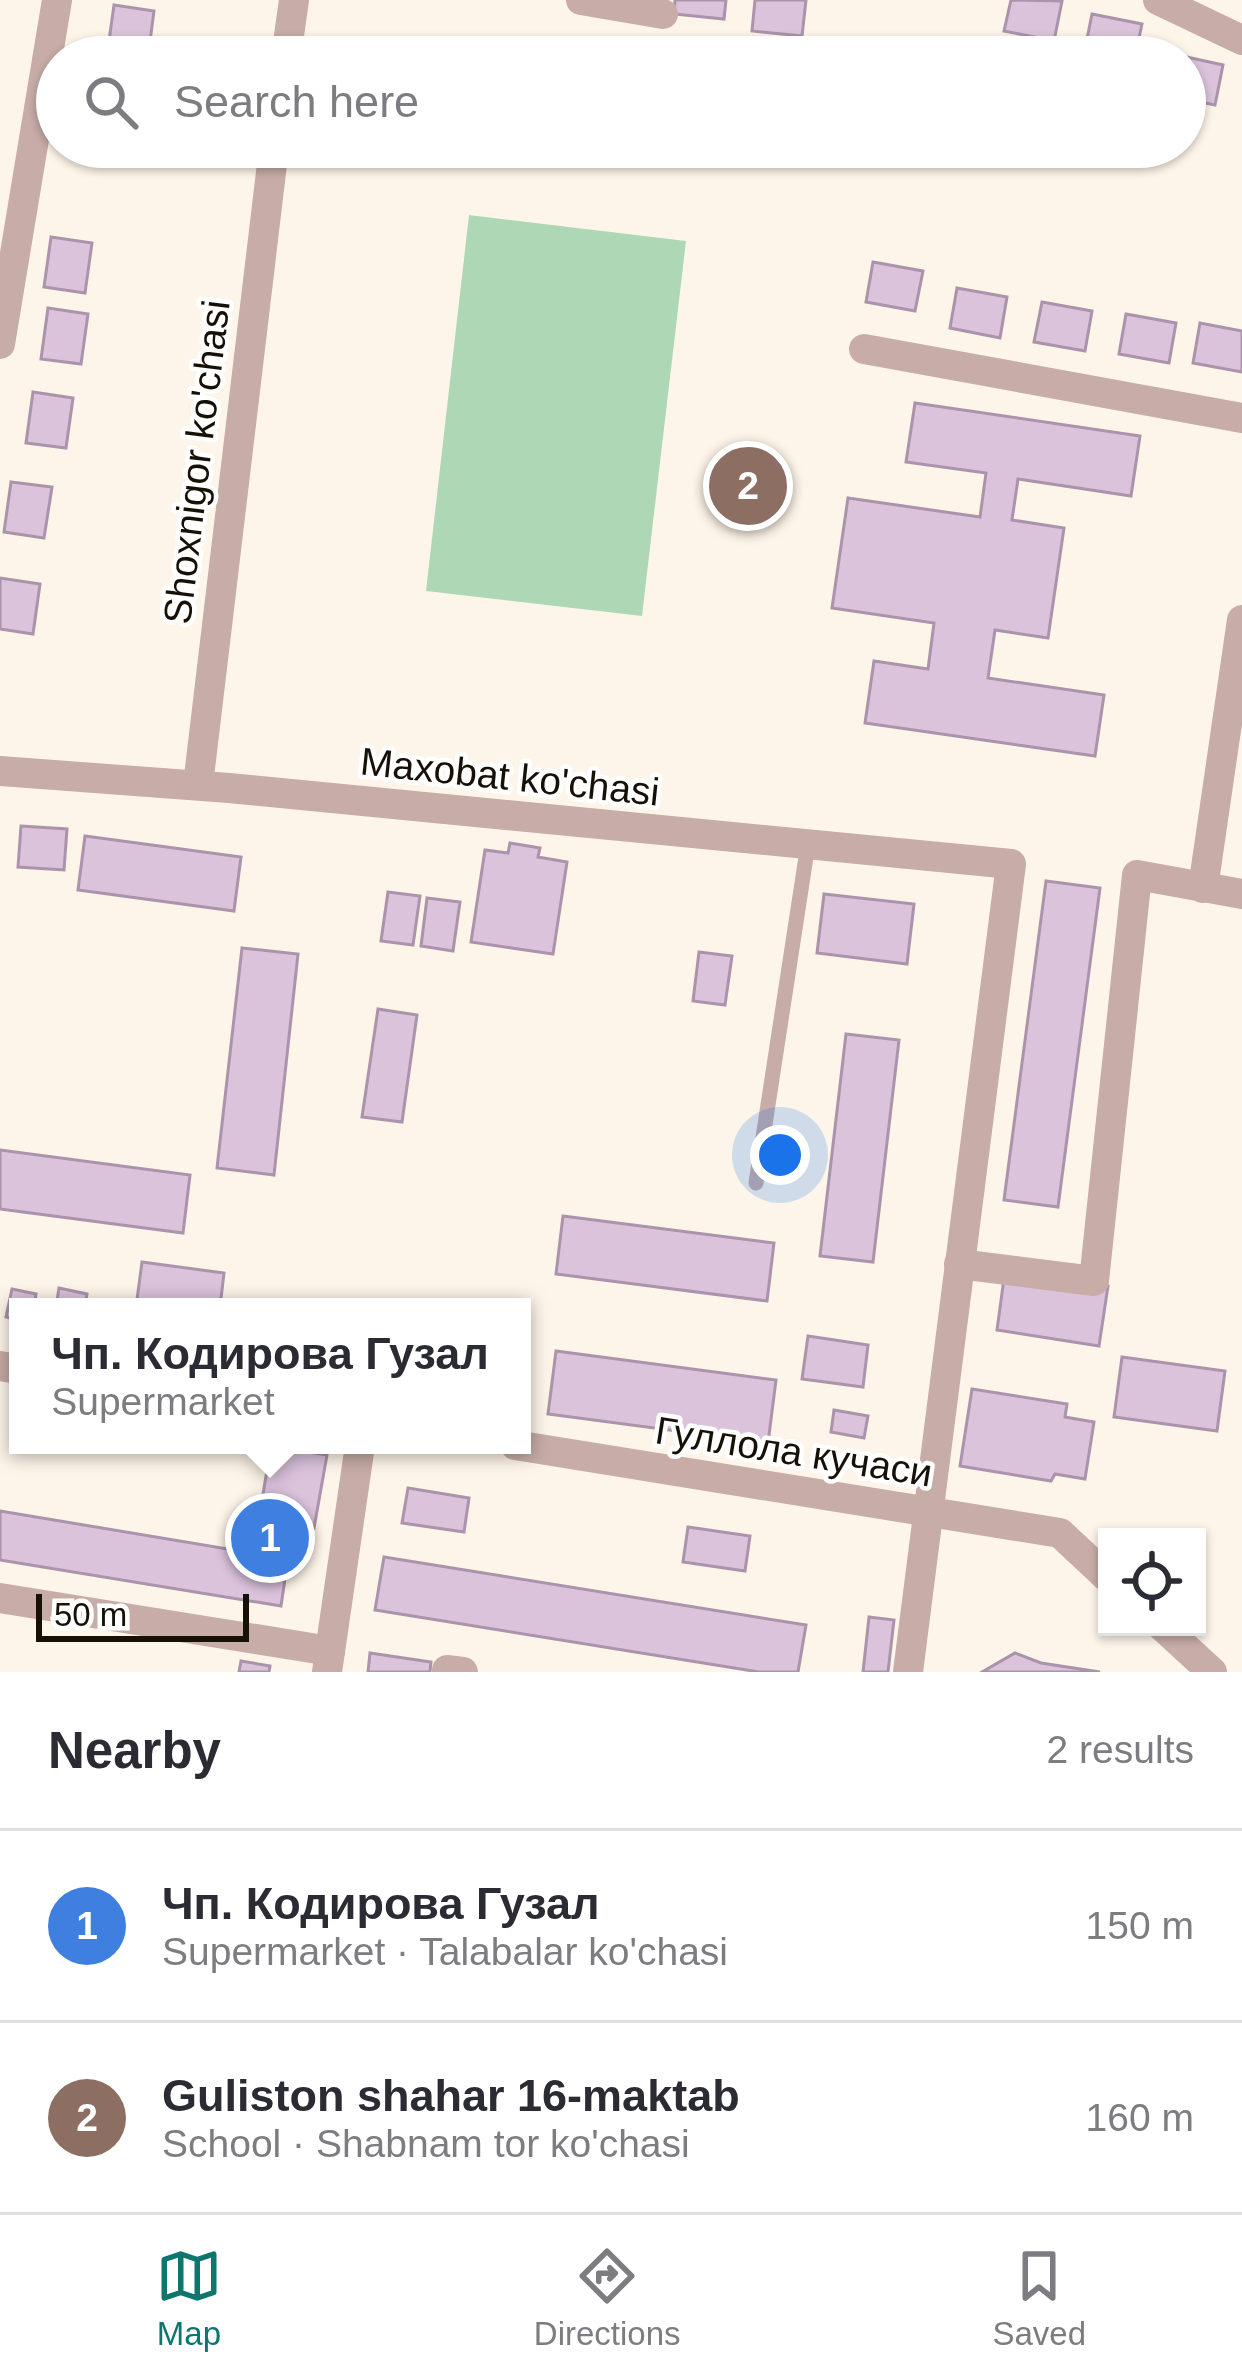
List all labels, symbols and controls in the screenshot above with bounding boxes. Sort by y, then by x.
search box [36,36,1206,168]
icon: search [78,69,144,135]
text: Search here [174,76,419,127]
street label: Shoxnigor ko'chasi [155,298,238,627]
pin: 2 [709,441,787,531]
street label: Maxobat ko'chasi [358,739,661,814]
your location [750,1125,810,1185]
popup [9,1298,531,1454]
text: Чп. Кодирова Гузал [51,1328,489,1379]
text: Supermarket [51,1380,274,1423]
street label: Гуллола кучаси [653,1408,935,1495]
pin: 1 [231,1493,309,1583]
map controls [1098,1528,1206,1636]
button: locate [1098,1528,1206,1636]
scale bar [36,1588,249,1641]
text: 50 m [54,1596,127,1633]
text: Nearby [48,1722,221,1779]
text: 2 results [1047,1728,1194,1771]
text: Чп. Кодирова Гузал [162,1878,600,1929]
text: 1 [76,1904,98,1947]
text: 150 m [1086,1904,1194,1947]
text: Supermarket · Talabalar ko'chasi [162,1930,728,1973]
text: Guliston shahar 16-maktab [162,2070,740,2121]
text: 2 [76,2096,98,2139]
text: 160 m [1086,2096,1194,2139]
text: School · Shabnam tor ko'chasi [162,2122,690,2165]
tab: Map [156,2243,222,2353]
tab: Directions [534,2243,681,2353]
tab: Saved [992,2243,1086,2353]

